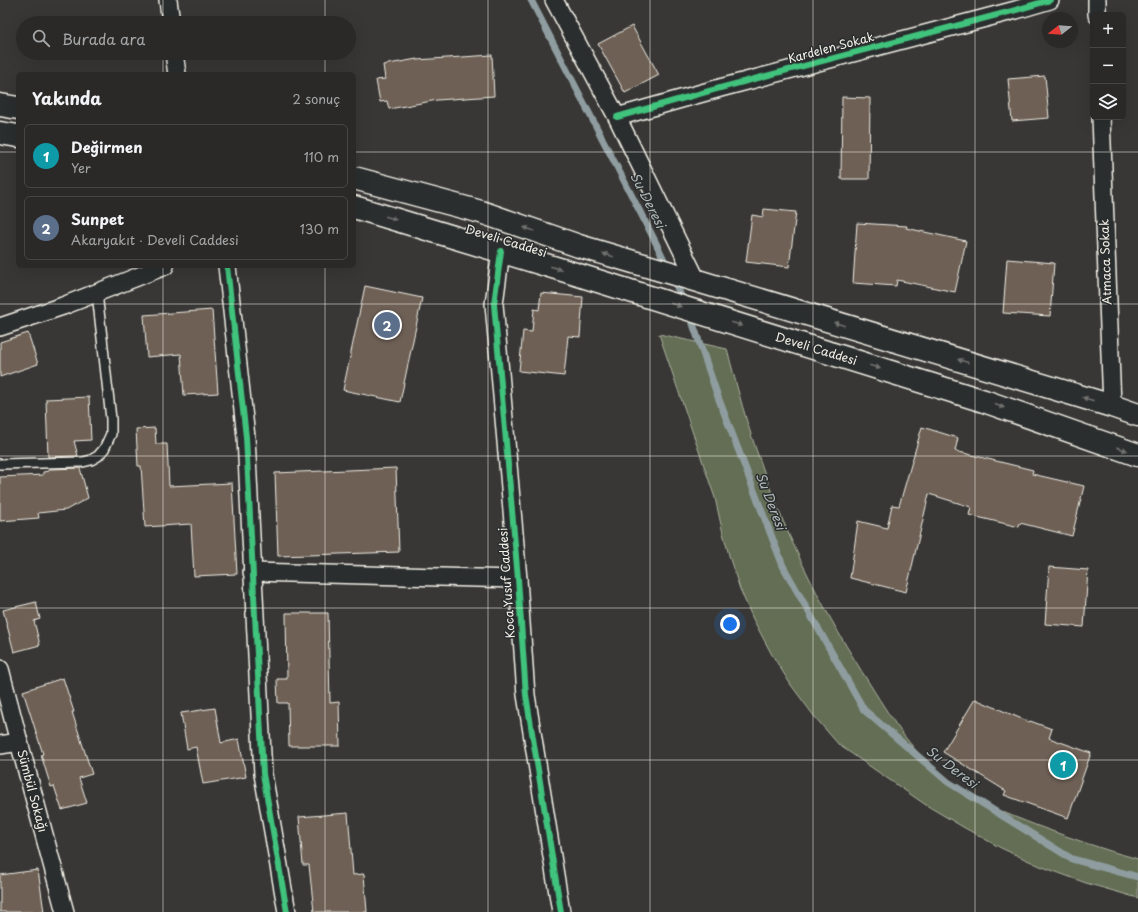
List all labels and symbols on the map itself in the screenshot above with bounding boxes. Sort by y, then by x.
north arrow [1042,12,1078,48]
street label: Kardelen Sokak [786,27,876,67]
water label: Su Deresi [626,169,672,233]
one-way arrow [386,215,398,221]
street label: Develi Caddesi [463,219,550,261]
street label: Atmaca Sokak [1095,219,1115,305]
one-way arrow [523,226,535,232]
one-way arrow [602,252,614,258]
one-way arrow [550,265,562,271]
one-way arrow [670,302,682,308]
pin: 2 [374,310,400,340]
one-way arrow [832,321,844,327]
one-way arrow [732,322,744,328]
street label: Develi Caddesi [773,327,860,369]
one-way arrow [957,358,969,364]
one-way arrow [869,364,881,370]
one-way arrow [1081,396,1093,402]
one-way arrow [993,404,1005,410]
one-way arrow [1116,446,1128,452]
water label: Su Deresi [752,469,792,534]
street label: Koca Yusuf Caddesi [493,527,519,639]
your location [720,614,740,634]
water label: Su Deresi [923,741,984,794]
street label: Sümbül Sokağı [13,747,53,834]
pin: 1 [1050,750,1076,780]

